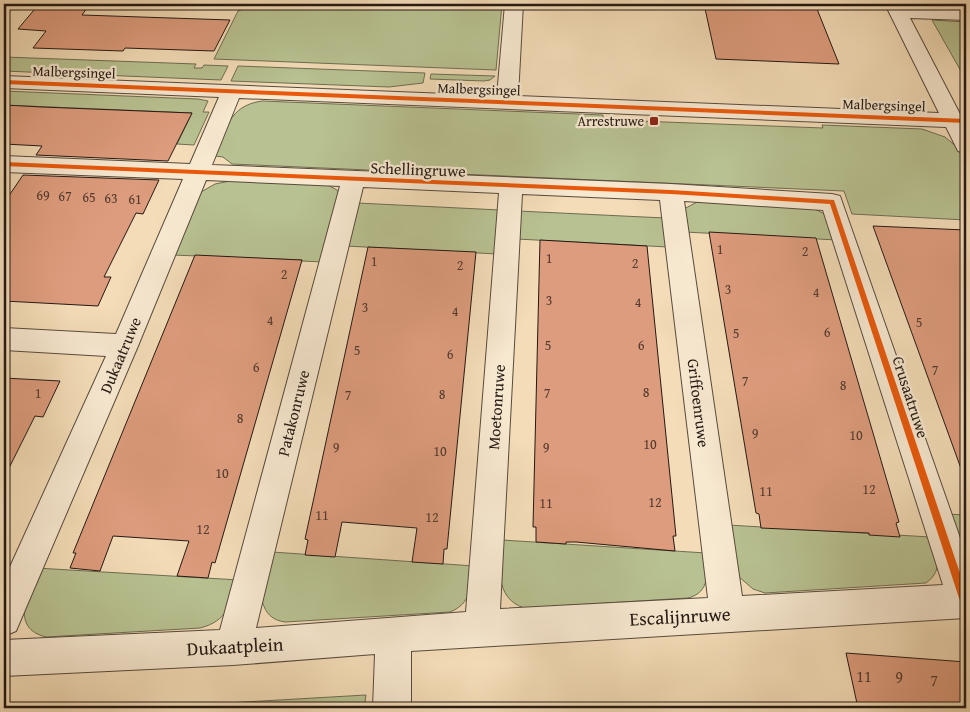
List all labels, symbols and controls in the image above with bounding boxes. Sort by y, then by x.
street label: Malbergsingel [32,61,116,83]
street label: Malbergsingel [437,78,521,100]
street label: Malbergsingel [842,94,926,116]
place label: Arrestruwe [578,111,644,131]
marker: Arrestruwe [648,115,660,127]
street label: Schellingruwe [370,155,466,183]
house number: 69 [36,185,50,205]
house number: 67 [58,186,72,206]
house number: 65 [82,187,96,207]
house number: 63 [104,188,118,208]
house number: 61 [128,189,142,209]
house number: 1 [717,239,723,259]
house number: 2 [802,241,808,261]
house number: 1 [546,248,552,268]
house number: 1 [371,251,377,271]
house number: 2 [632,253,638,273]
house number: 2 [457,255,463,275]
house number: 2 [281,264,287,284]
house number: 3 [725,279,731,299]
house number: 4 [813,282,820,302]
house number: 3 [546,290,552,310]
house number: 4 [635,292,642,312]
house number: 3 [362,297,368,317]
house number: 4 [452,301,459,321]
house number: 4 [267,310,274,330]
house number: 5 [916,312,922,332]
street label: Dukaatruwe [93,313,147,397]
house number: 6 [824,322,831,342]
house number: 5 [733,323,739,343]
house number: 5 [545,335,551,355]
house number: 6 [638,335,645,355]
house number: 5 [354,340,360,360]
house number: 6 [447,344,454,364]
street label: Crusaatruwe [886,353,936,441]
house number: 6 [253,357,260,377]
street label: Griffoenruwe [682,357,716,449]
house number: 7 [932,360,939,380]
street label: Moetonruwe [481,364,511,450]
street label: Patakonruwe [271,367,315,459]
house number: 7 [742,371,749,391]
house number: 8 [840,375,847,395]
house number: 8 [643,382,650,402]
house number: 1 [35,383,41,403]
house number: 7 [544,383,551,403]
house number: 8 [439,384,446,404]
house number: 7 [345,385,352,405]
house number: 8 [237,408,244,428]
house number: 9 [752,423,759,443]
house number: 10 [849,425,863,445]
house number: 10 [643,434,657,454]
house number: 9 [333,437,340,457]
house number: 9 [543,437,550,457]
house number: 10 [433,441,447,461]
house number: 10 [215,463,229,483]
house number: 12 [862,479,876,499]
house number: 11 [759,481,773,501]
house number: 12 [648,492,662,512]
house number: 11 [539,493,553,513]
house number: 11 [315,505,329,525]
house number: 12 [425,507,439,527]
house number: 12 [196,519,210,539]
street label: Escalijnruwe [629,599,731,633]
street label: Dukaatplein [186,629,284,663]
house number: 11 [856,664,872,688]
house number: 9 [895,665,903,689]
house number: 7 [930,668,938,692]

